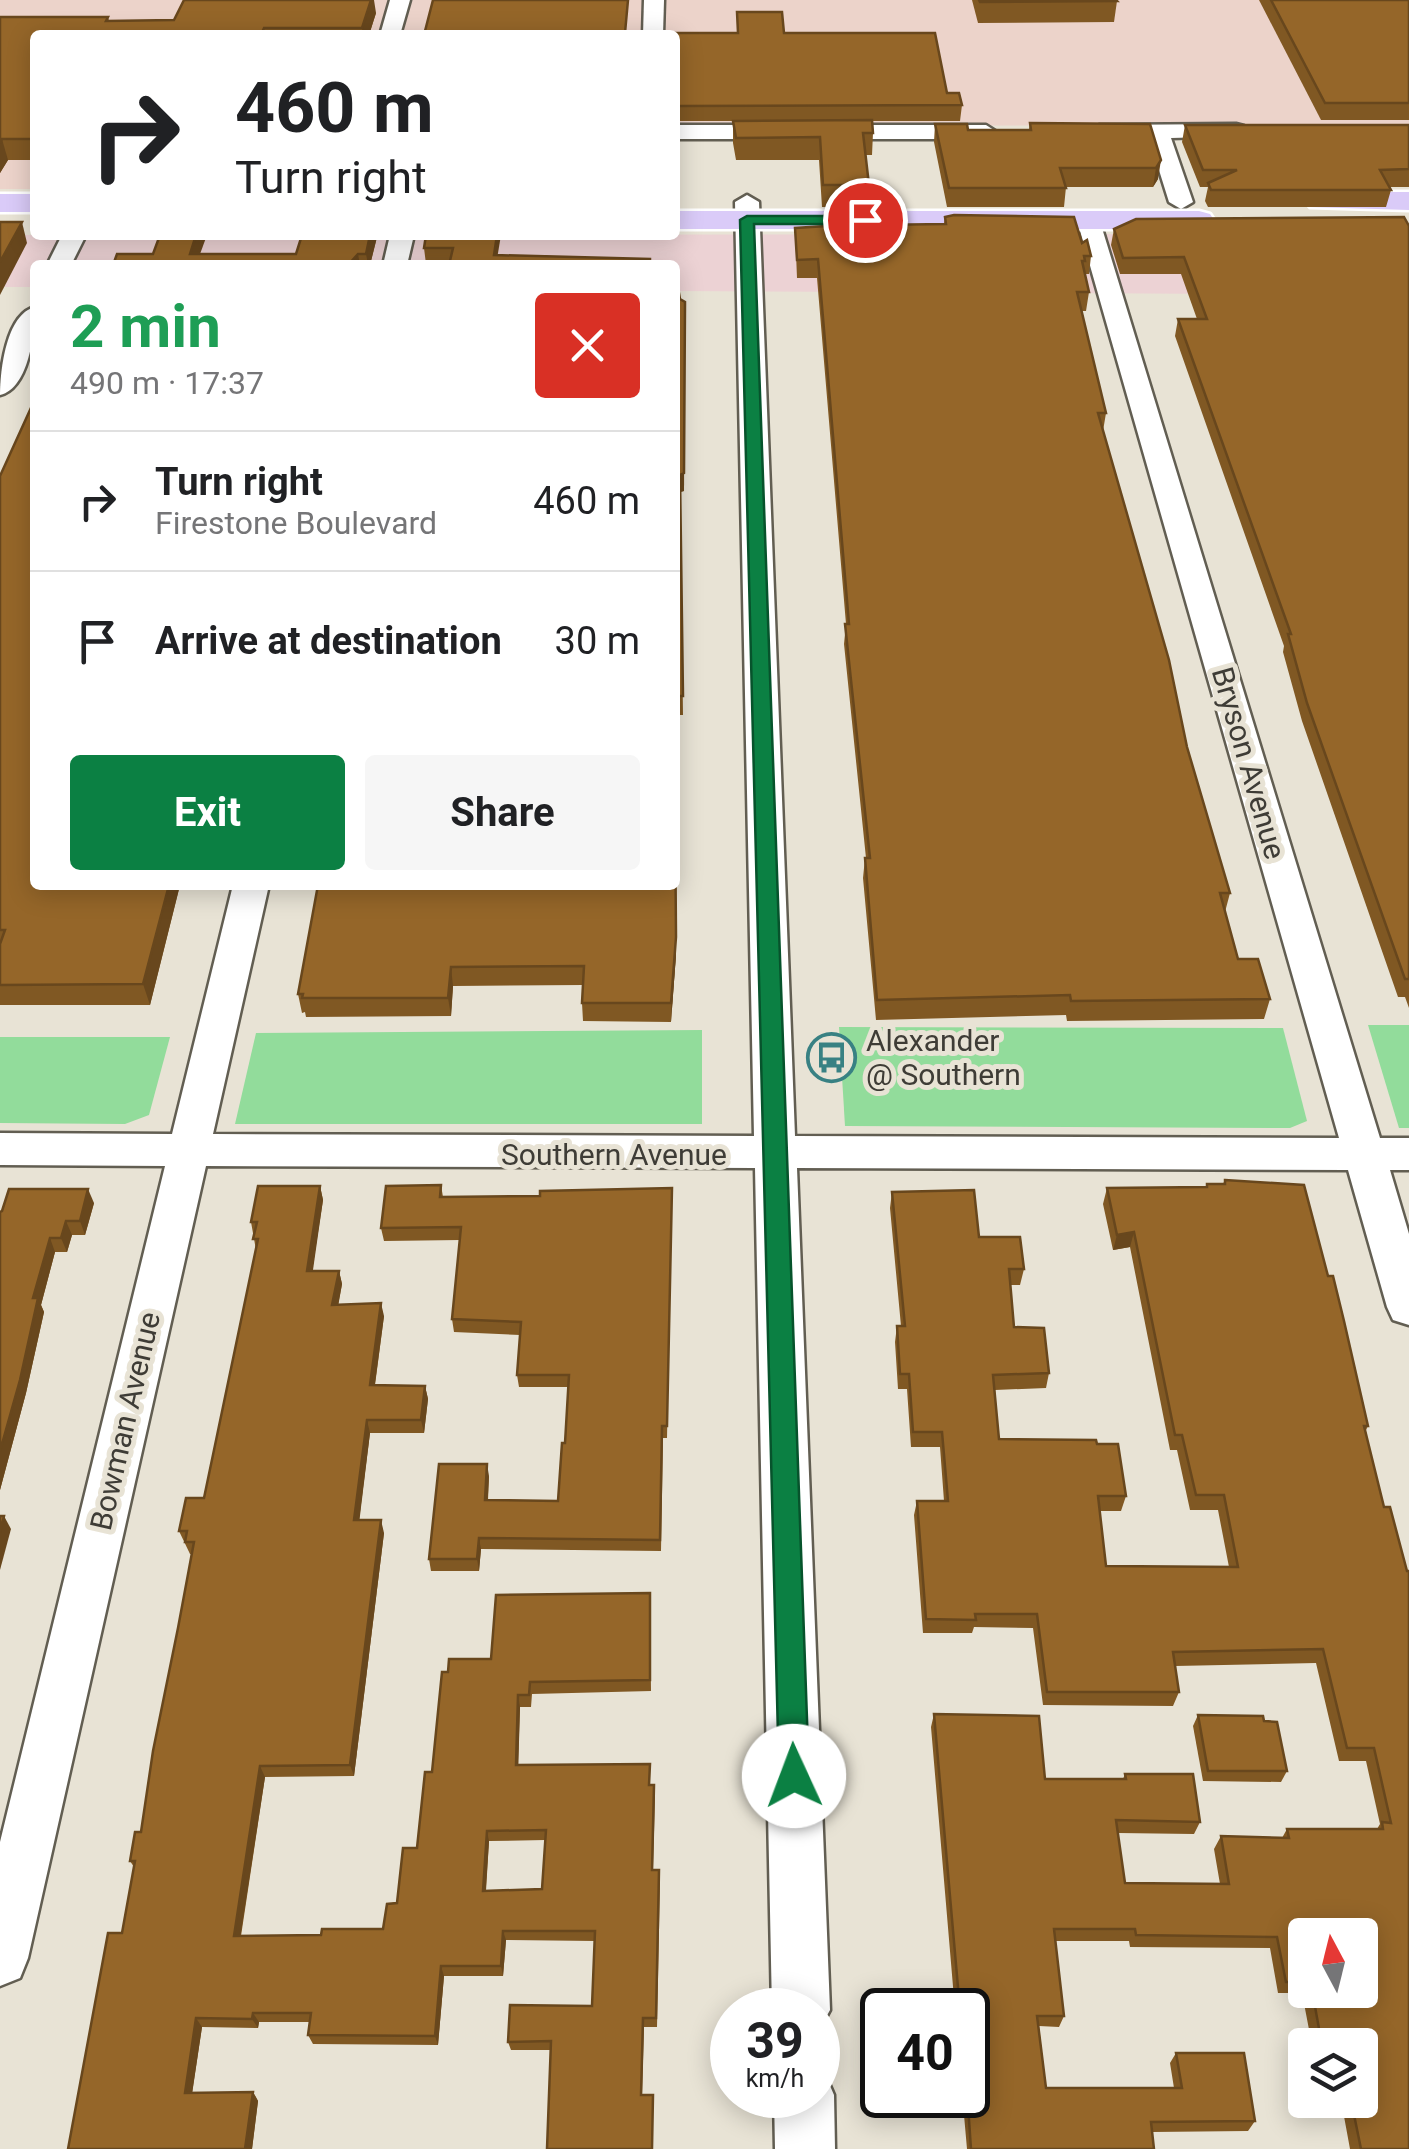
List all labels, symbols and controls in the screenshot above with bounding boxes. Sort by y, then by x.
text: 460 m [235,67,434,149]
icon: right [70,70,200,200]
text: Turn right [235,151,427,204]
pin [823,178,908,263]
icon: arrive [838,193,893,248]
text: 2 min [70,291,221,362]
button: close [535,293,640,398]
text: 490 m · 17:37 [70,364,264,402]
text: Turn right [155,460,323,504]
icon: right [70,474,125,529]
text: 460 m [533,479,640,523]
text: Firestone Boulevard [155,504,437,542]
icon: arrive [70,614,125,669]
text: Arrive at destination [155,619,502,663]
text: 30 m [555,619,640,663]
street label: Bryson Avenue [1205,663,1293,863]
button: Exit [70,755,345,870]
button: Share [365,755,640,870]
place label: Alexander @ Southern [866,1023,1021,1092]
bus stop icon: Alexander @ Southern [805,1031,857,1083]
street label: Southern Avenue [501,1137,727,1172]
street label: Bowman Avenue [83,1308,167,1534]
position arrow [742,1724,846,1828]
north arrow [1288,1918,1378,2008]
map controls [1288,1918,1378,2118]
speed limit sign: 40 [860,1988,990,2118]
text: 39 [746,2012,804,2070]
button: layers [1288,2028,1378,2118]
text: km/h [746,2064,804,2093]

